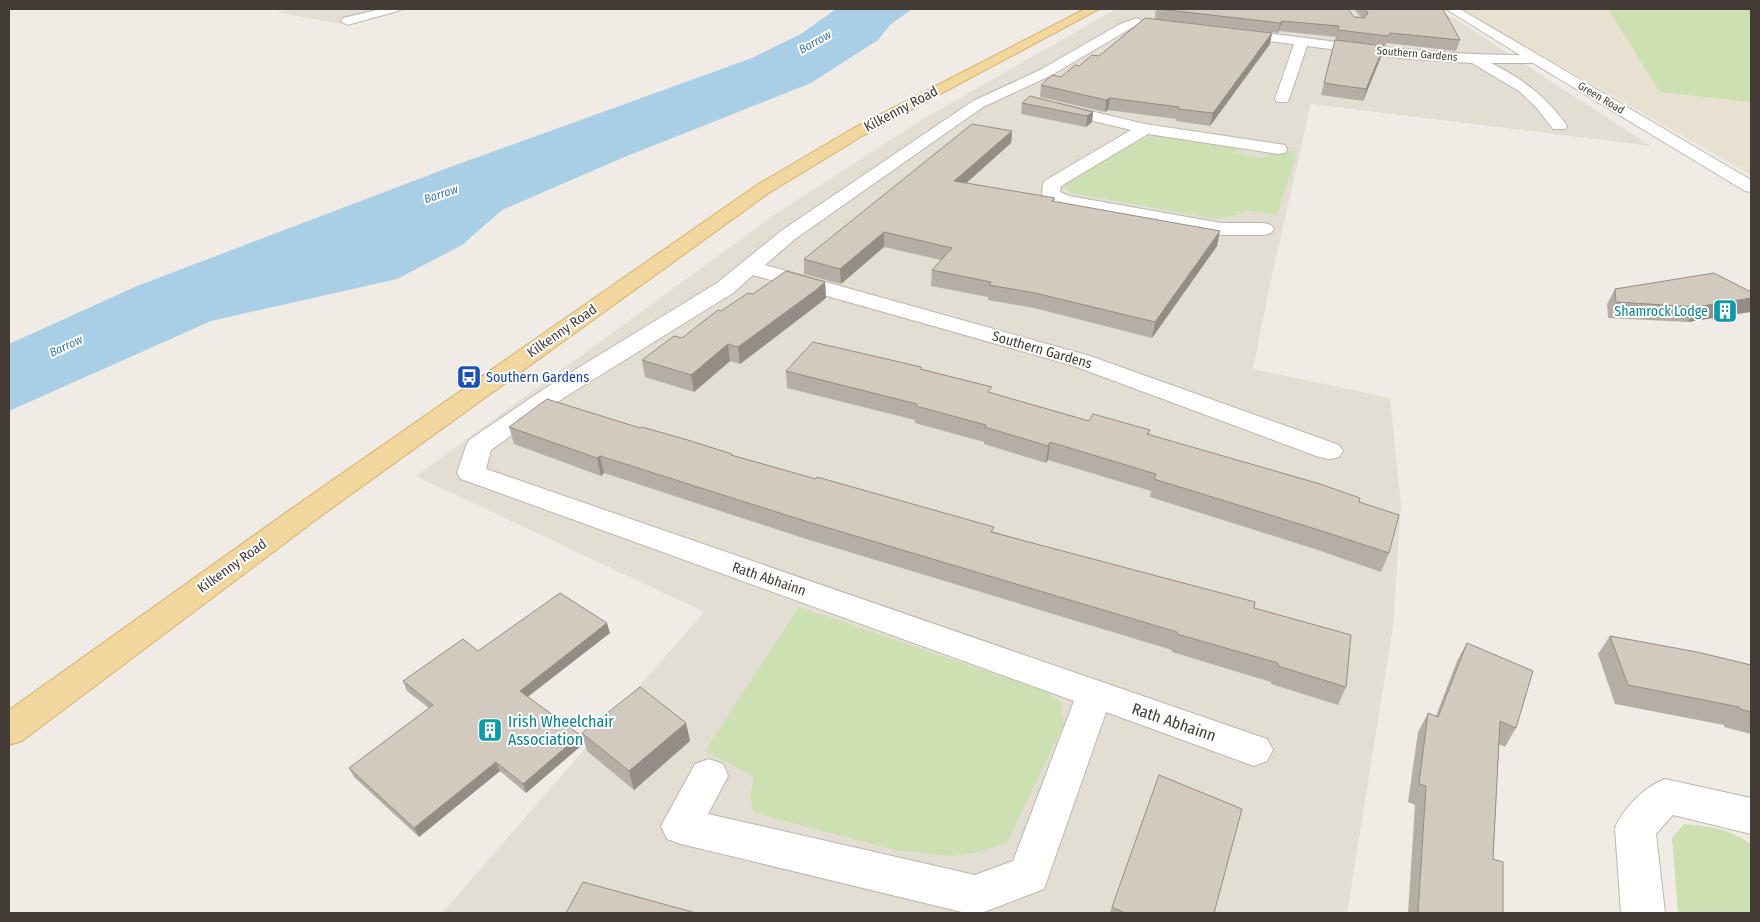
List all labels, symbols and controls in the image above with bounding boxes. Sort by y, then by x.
water label: Barrow [796,27,834,57]
street label: Southern Gardens [1376,44,1458,64]
street label: Green Road [1575,79,1627,117]
street label: Kilkenny Road [861,82,941,136]
water label: Barrow [422,182,460,206]
building icon: Shamrock Lodge [1712,298,1738,324]
street label: Kilkenny Road [524,301,600,361]
place label: Shamrock Lodge [1614,303,1708,320]
street label: Southern Gardens [990,328,1094,372]
water label: Barrow [47,332,85,360]
bus stop icon: Southern Gardens [456,364,482,390]
place label: Southern Gardens [486,369,589,386]
street label: Kilkenny Road [194,535,270,597]
street label: Rath Abhainn [730,558,808,600]
street label: Rath Abhainn [1129,699,1219,745]
place label: Irish Wheelchair Association [508,712,614,749]
building icon: Irish Wheelchair Association [477,717,503,743]

